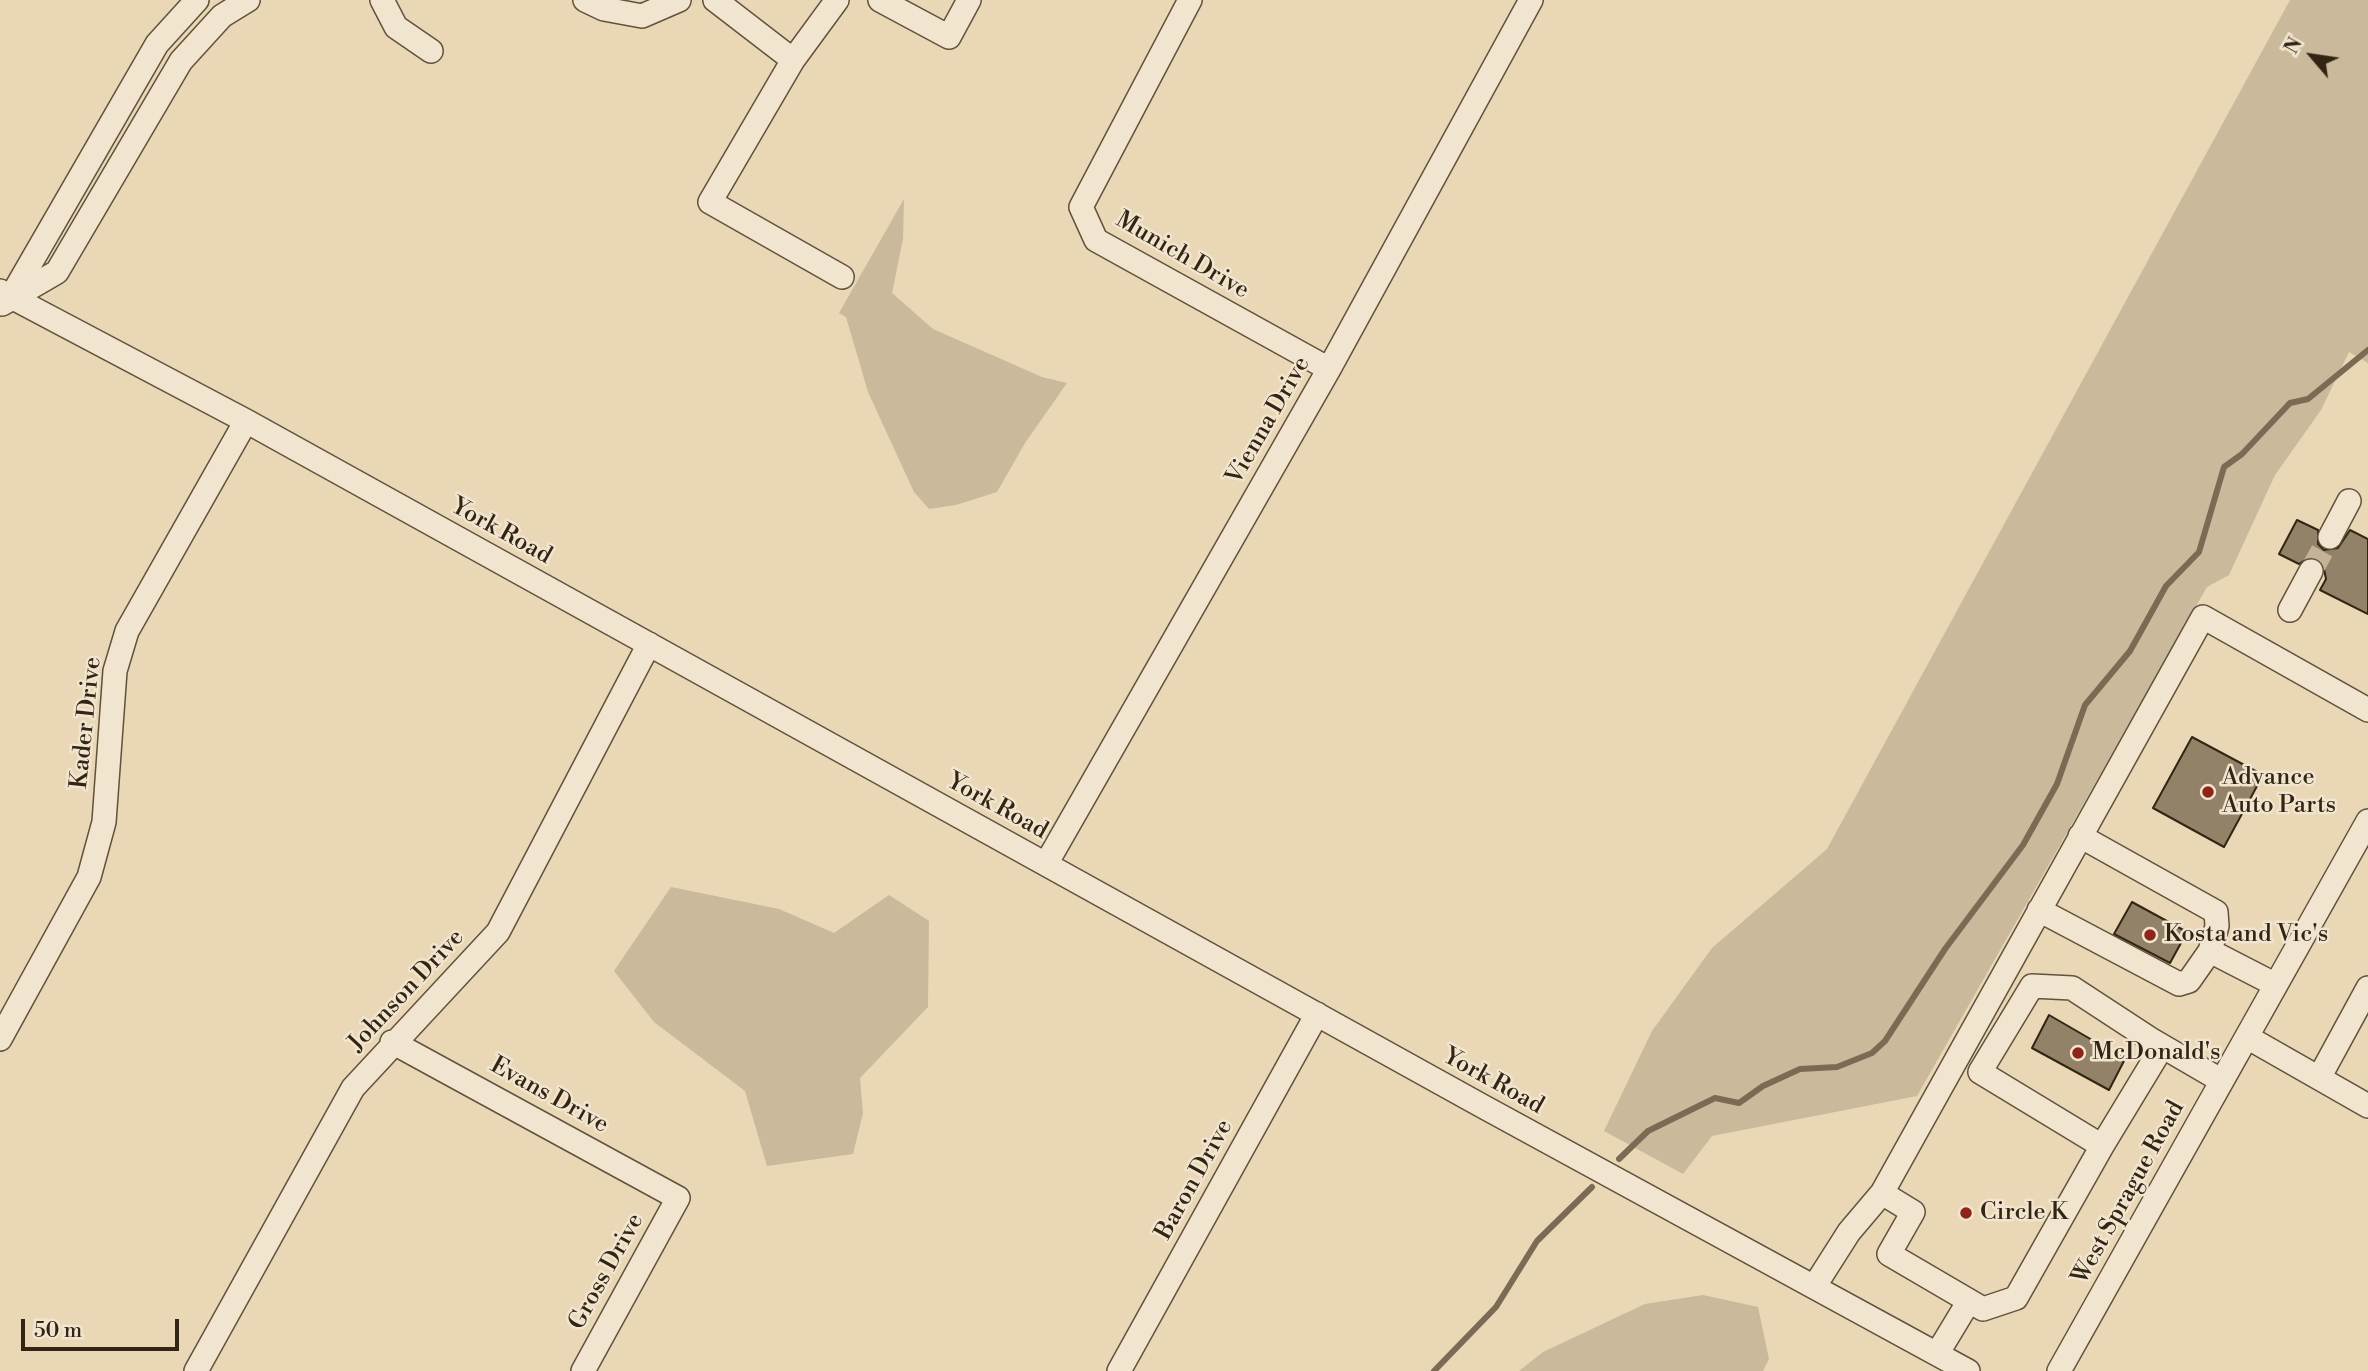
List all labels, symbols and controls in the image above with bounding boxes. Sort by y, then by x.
north arrow [2277,21,2347,91]
text: N [2279,33,2308,58]
street label: Munich Drive [1110,206,1254,306]
street label: Vienna Drive [1221,352,1317,490]
street label: York Road [446,493,556,571]
street label: Kader Drive [66,655,108,791]
place label: Advance Auto Parts [2222,764,2336,820]
street label: York Road [942,768,1052,846]
marker: Advance Auto Parts [2200,784,2216,800]
place label: Kosta and Vic's [2164,921,2328,949]
street label: Johnson Drive [343,924,471,1058]
marker: Kosta and Vic's [2142,927,2158,943]
place label: McDonald's [2092,1039,2221,1067]
street label: York Road [1438,1043,1548,1121]
marker: McDonald's [2070,1045,2086,1061]
street label: Evans Drive [485,1052,613,1140]
street label: West Sprague Road [2067,1096,2191,1290]
street label: Baron Drive [1150,1115,1240,1245]
place label: Circle K [1980,1199,2068,1227]
marker: Circle K [1958,1205,1974,1221]
street label: Gross Drive [563,1209,651,1335]
scale bar [24,1304,182,1348]
text: 50 m [34,1318,82,1344]

